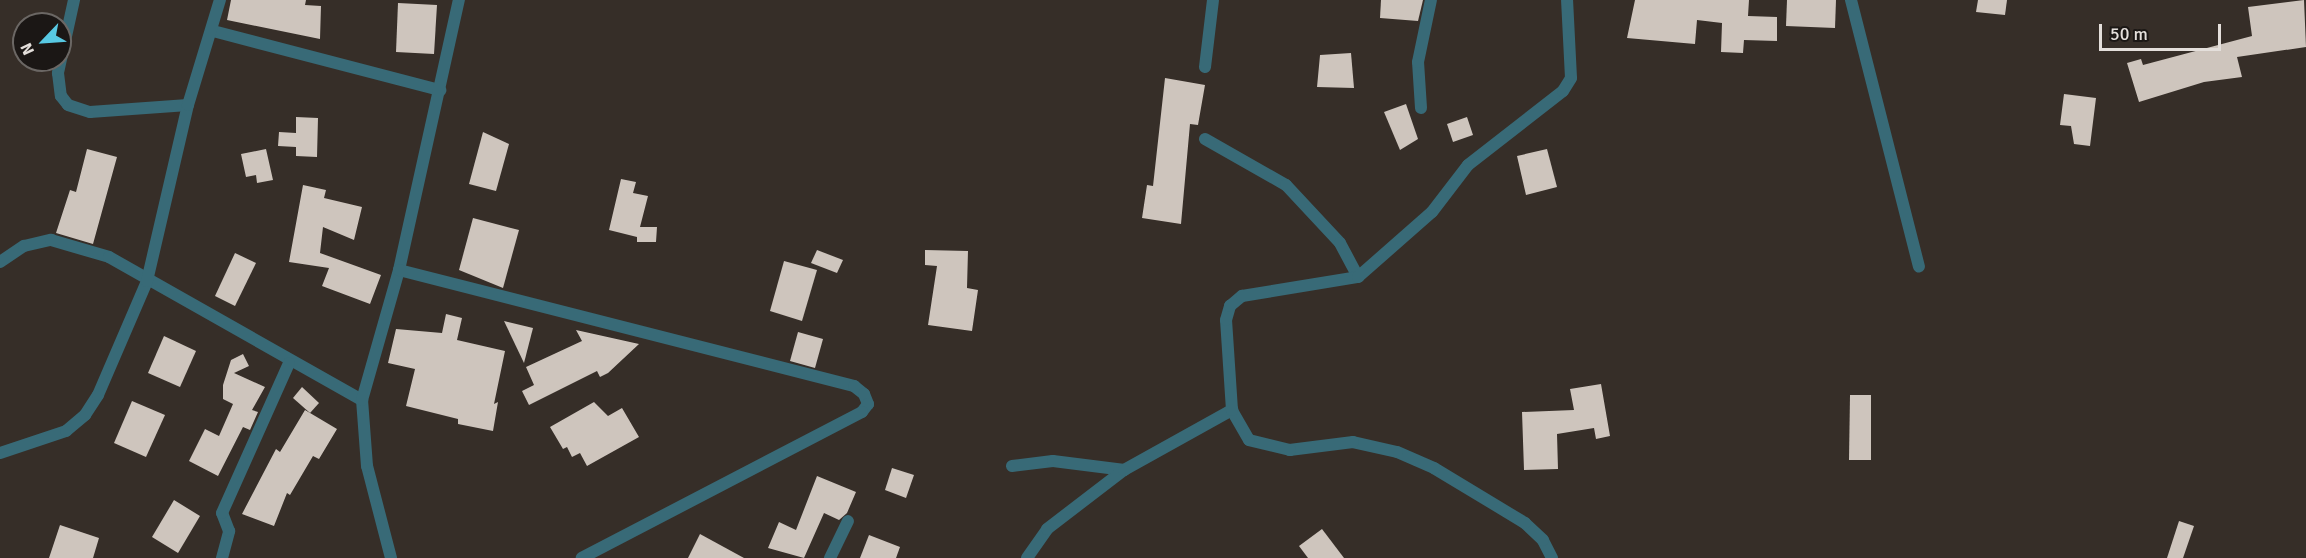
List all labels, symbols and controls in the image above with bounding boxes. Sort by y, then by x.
north arrow [12,12,72,72]
scale bar [2102,12,2224,50]
text: 50 m [2110,23,2148,45]
text: N [16,39,39,58]

